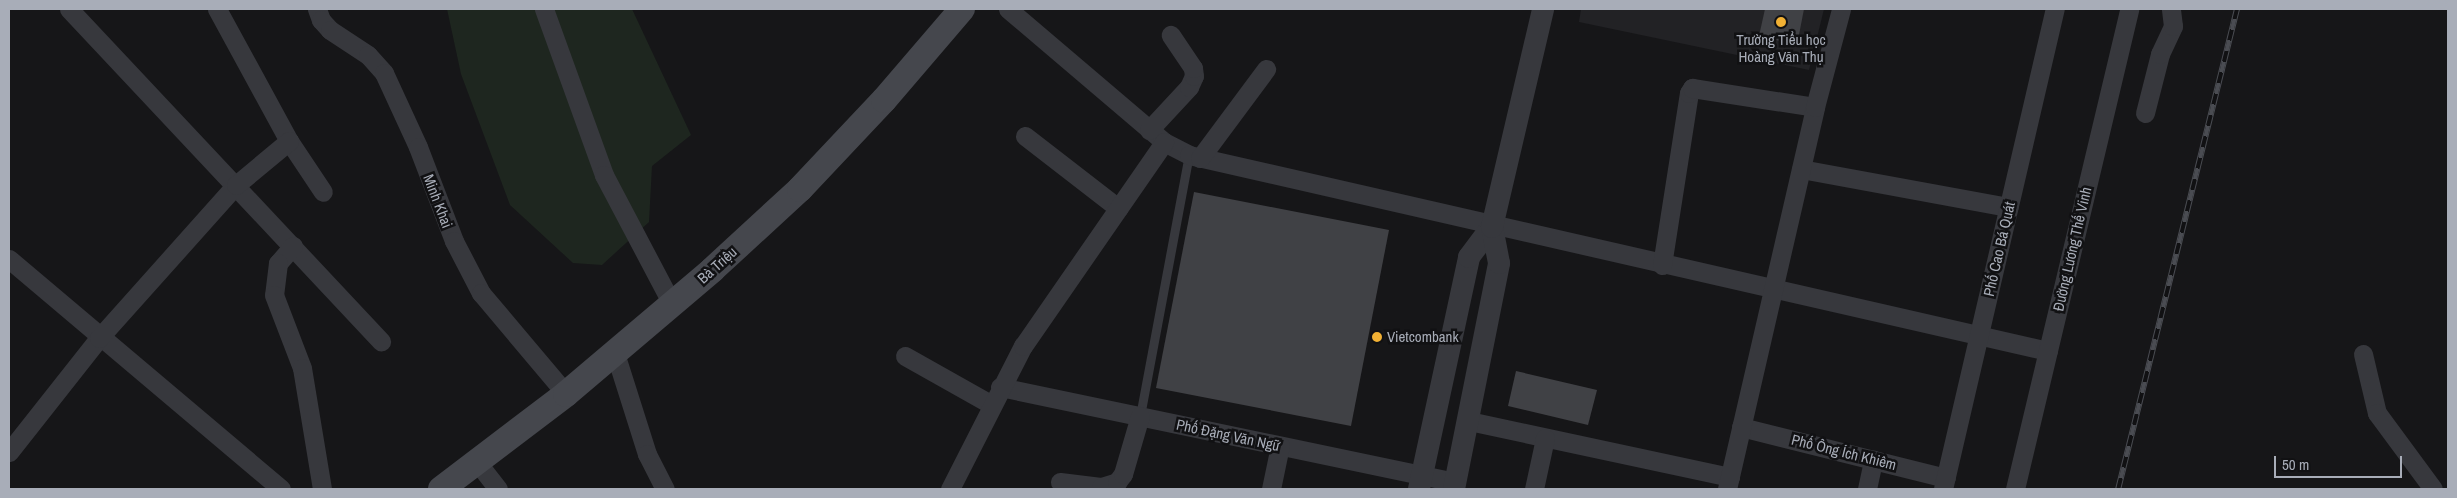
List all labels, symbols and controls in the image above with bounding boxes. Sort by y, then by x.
marker: Trường Tiểu học Hoàng Văn Thụ [1775,16,1787,28]
place label: Trường Tiểu học Hoàng Văn Thụ [1736,30,1826,65]
street label: Minh Khai [420,172,456,230]
street label: Đường Lương Thế Vinh [2049,185,2095,313]
street label: Phố Cao Bá Quát [1979,200,2019,298]
street label: Bà Triệu [694,243,740,287]
place label: Vietcombank [1387,328,1459,346]
marker: Vietcombank [1371,331,1383,343]
street label: Phố Đặng Văn Ngữ [1175,415,1281,455]
street label: Phố Ông Ích Khiêm [1790,430,1898,474]
scale bar [2277,446,2404,478]
text: 50 m [2282,454,2309,475]

